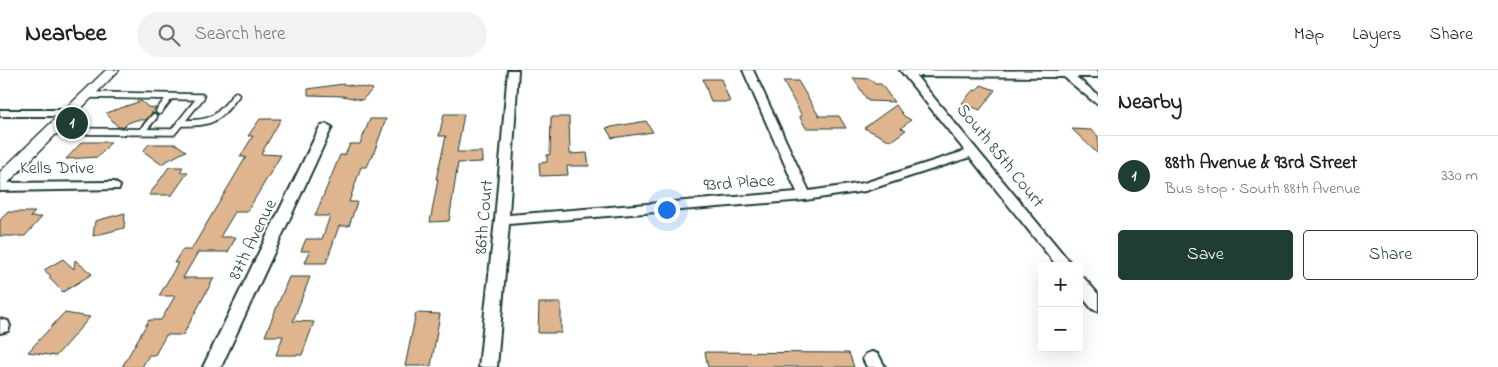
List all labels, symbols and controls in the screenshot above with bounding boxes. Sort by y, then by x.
search box [137,12,487,57]
text: Nearbee [25,17,107,52]
icon: search [155,21,183,49]
text: Search here [195,21,286,48]
text: Map [1294,22,1324,48]
text: Layers [1352,22,1402,48]
text: Share [1430,22,1473,48]
text: Nearby [1118,88,1182,118]
street label: South 85th Court [949,99,1050,214]
pin: 1 [56,104,88,142]
text: 88th Avenue & 93rd Street [1165,150,1357,177]
street label: Kells Drive [20,156,95,182]
text: 1 [1131,164,1137,188]
text: 330 m [1441,164,1478,188]
street label: 93rd Place [703,168,776,199]
text: Bus stop · South 88th Avenue [1165,177,1360,201]
street label: 86th Court [469,179,501,256]
street label: 87th Avenue [223,194,285,285]
your location [654,197,680,223]
button: Save [1118,230,1293,280]
button: Share [1303,230,1478,280]
map controls [1038,262,1083,352]
button: + [1038,262,1083,307]
button: − [1038,307,1083,352]

